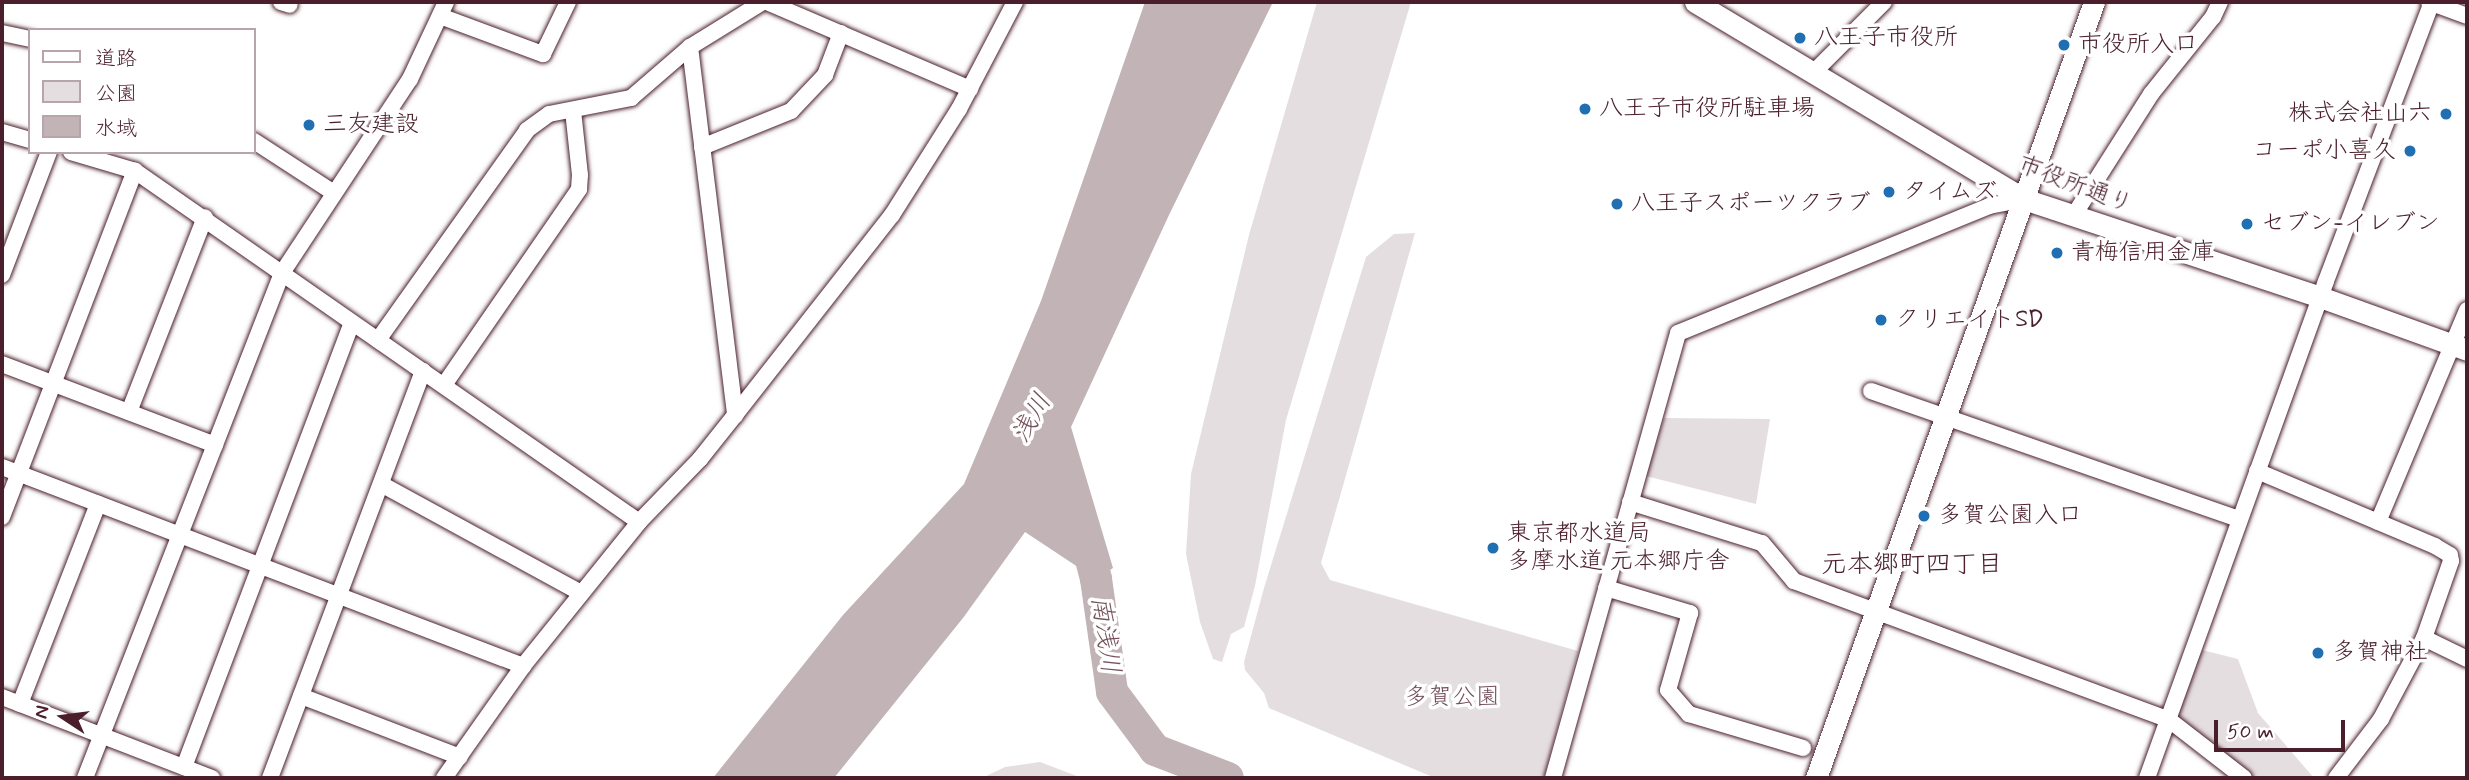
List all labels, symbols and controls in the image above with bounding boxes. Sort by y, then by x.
place label: 八王子市役所 [1814,24,1958,52]
legend [28,28,256,154]
marker: 八王子市役所 [1792,30,1808,46]
place label: 市役所入口 [2078,31,2198,59]
marker: 市役所入口 [2056,37,2072,53]
text: 道路 [95,45,137,73]
text: 公園 [95,80,137,108]
place label: 八王子市役所駐車場 [1599,95,1815,123]
place label: 株式会社山六 [2288,100,2432,128]
marker: 八王子市役所駐車場 [1577,101,1593,117]
marker: 株式会社山六 [2438,106,2454,122]
place label: 三友建設 [323,111,419,139]
text: 水域 [95,115,137,143]
marker: 三友建設 [301,117,317,133]
place label: コーポ小喜久 [2252,137,2396,165]
marker: コーポ小喜久 [2402,143,2418,159]
street label: 市役所通り [2014,150,2136,220]
place label: タイムズ [1903,178,1999,206]
marker: タイムズ [1881,184,1897,200]
place label: 八王子スポーツクラブ [1631,190,1871,218]
marker: 八王子スポーツクラブ [1609,196,1625,212]
place label: セブン-イレブン [2261,210,2440,238]
marker: セブン-イレブン [2239,216,2255,232]
place label: 青梅信用金庫 [2071,239,2215,267]
marker: 青梅信用金庫 [2049,245,2065,261]
place label: クリエイトSD [1895,306,2044,334]
marker: クリエイトSD [1873,312,1889,328]
water label: 浅川 [1006,389,1060,449]
place label: 多賀公園入口 [1938,502,2082,530]
marker: 多賀公園入口 [1916,508,1932,524]
place label: 東京都水道局 多摩水道 元本郷庁舎 [1507,520,1729,576]
marker: 東京都水道局 多摩水道 元本郷庁舎 [1485,540,1501,556]
district label: 元本郷町四丁目 [1821,550,2003,582]
water label: 南浅川 [1083,594,1125,676]
place label: 多賀神社 [2332,639,2428,667]
marker: 多賀神社 [2310,645,2326,661]
north arrow [28,682,98,752]
park label: 多賀公園 [1404,684,1500,712]
text: N [28,703,56,721]
scale bar [2217,706,2348,750]
text: 50 m [2227,718,2274,746]

